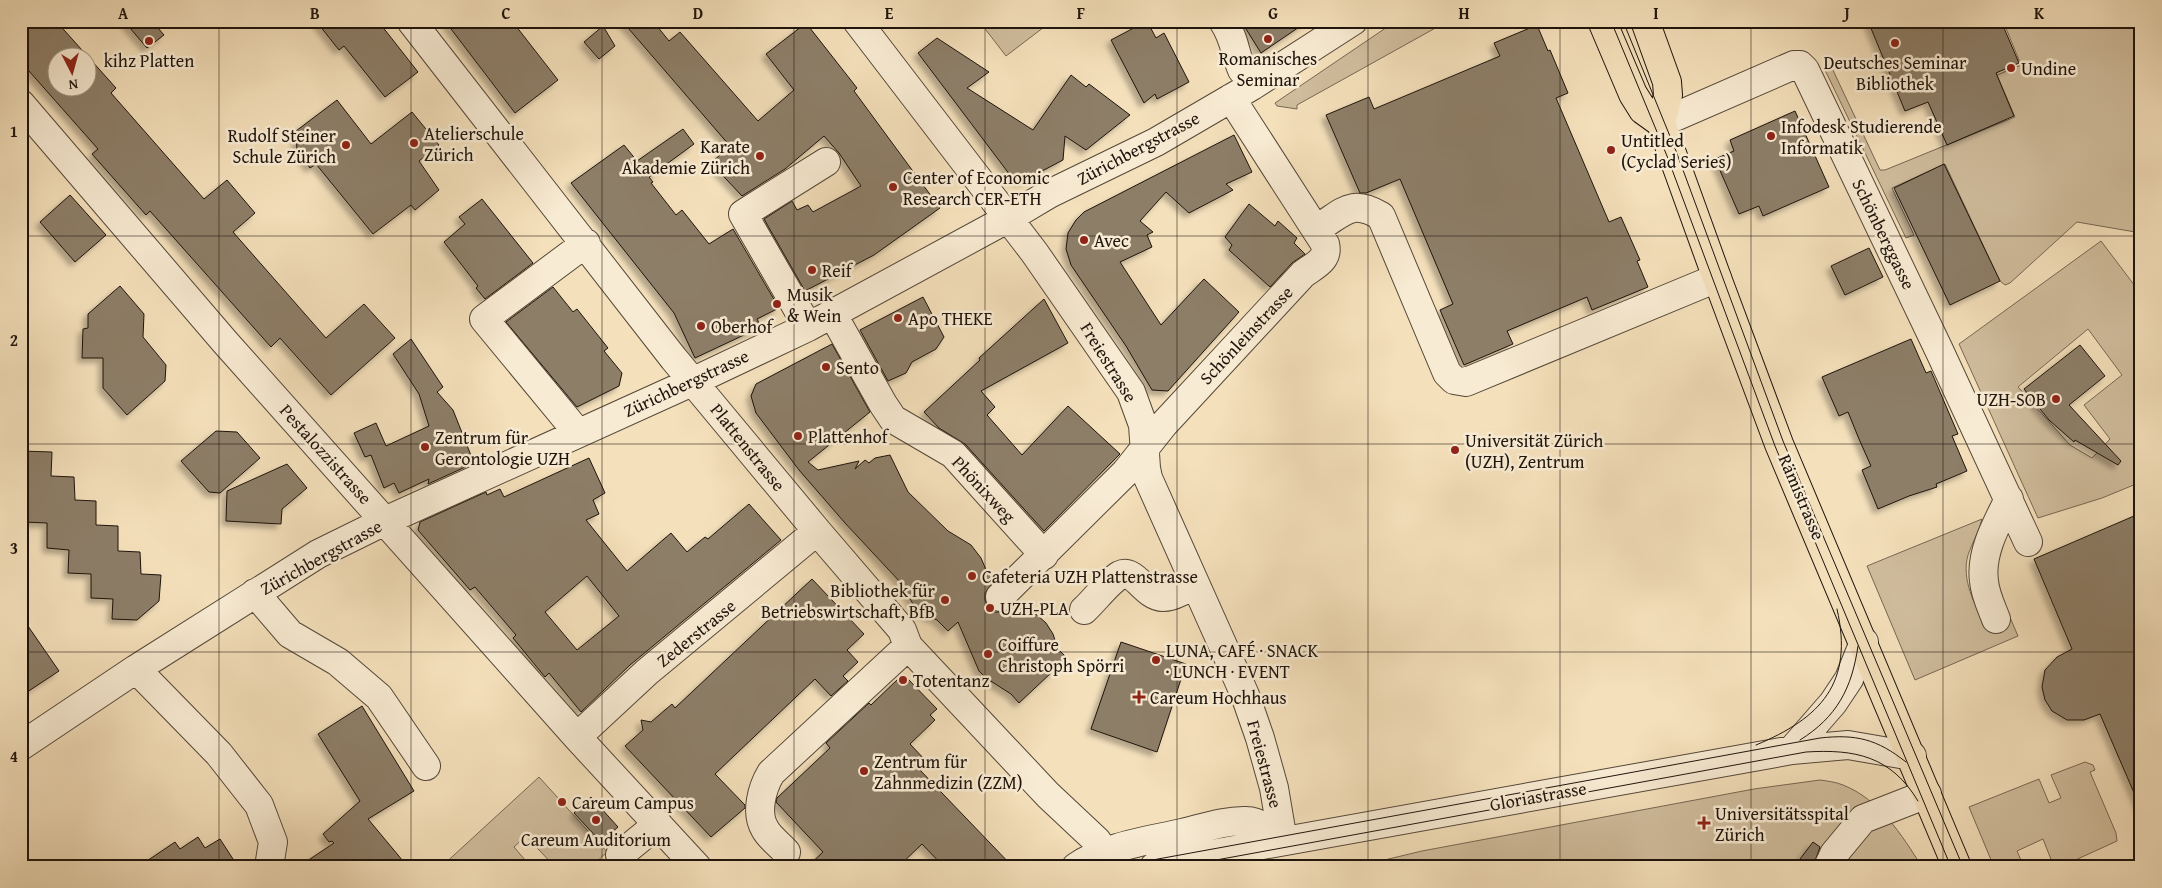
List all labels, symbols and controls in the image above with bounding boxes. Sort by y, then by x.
text: A [118,1,129,25]
text: B [310,1,320,25]
text: C [501,1,511,25]
text: D [693,1,703,25]
text: E [885,1,894,25]
text: F [1077,1,1085,25]
text: G [1268,1,1278,25]
text: H [1458,1,1470,25]
text: I [1653,1,1659,25]
text: J [1841,1,1850,25]
text: K [2034,1,2045,25]
marker: Romanisches Seminar [1262,33,1274,45]
marker: kihz Platten [143,35,155,47]
marker: Deutsches Seminar Bibliothek [1889,37,1901,49]
place label: Romanisches Seminar [1219,45,1317,93]
place label: kihz Platten [104,47,194,74]
north arrow [48,48,98,98]
place label: Deutsches Seminar Bibliothek [1823,49,1967,97]
place label: Undine [2021,55,2076,82]
marker: Undine [2005,62,2017,74]
text: N [67,74,79,95]
street label: Zürichbergstrasse [1072,104,1204,192]
place label: Infodesk Studierende Informatik [1781,113,1942,161]
text: 1 [10,119,18,143]
place label: Atelierschule Zürich [424,120,524,168]
place label: Rudolf Steiner Schule Zürich [228,122,337,170]
place label: Untitled (Cyclad Series) [1621,127,1731,175]
marker: Infodesk Studierende Informatik [1765,130,1777,142]
place label: Karate Akademie Zürich [622,133,750,181]
marker: Atelierschule Zürich [408,137,420,149]
marker: Rudolf Steiner Schule Zürich [340,139,352,151]
marker: Untitled (Cyclad Series) [1605,144,1617,156]
marker: Karate Akademie Zürich [754,150,766,162]
place label: Center of Economic Research CER-ETH [903,164,1050,212]
street label: Schönberggasse [1846,174,1922,294]
marker: Center of Economic Research CER-ETH [887,181,899,193]
place label: Avec [1094,227,1129,254]
marker: Avec [1078,234,1090,246]
place label: Reif [822,257,854,284]
marker: Reif [806,264,818,276]
street label: Schönleinstrasse [1193,280,1299,390]
place label: Musik & Wein [787,281,841,329]
marker: Musik & Wein [771,298,783,310]
place label: Apo THEKE [908,305,993,332]
marker: Apo THEKE [892,312,904,324]
place label: Oberhof [711,313,774,340]
street label: Freiestrasse [1074,317,1144,407]
marker: Oberhof [695,320,707,332]
text: 2 [10,328,18,352]
street label: Zürichbergstrasse [619,342,753,424]
place label: Sento [836,354,879,381]
marker: Sento [820,361,832,373]
place label: UZH-SOB [1977,386,2046,413]
marker: UZH-SOB [2050,393,2062,405]
street label: Plattenstrasse [704,397,792,497]
street label: Pestalozzistrasse [273,398,379,510]
place label: Plattenhof [808,423,890,450]
place label: Zentrum für Gerontologie UZH [435,424,570,472]
place label: Universität Zürich (UZH), Zentrum [1465,427,1603,475]
marker: Plattenhof [792,430,804,442]
marker: Zentrum für Gerontologie UZH [419,441,431,453]
marker: Universität Zürich (UZH), Zentrum [1449,444,1461,456]
street label: Phönixweg [946,449,1022,529]
street label: Rämistrasse [1772,450,1832,544]
street label: Zürichbergstrasse [255,512,387,602]
text: 3 [10,536,18,560]
place label: Cafeteria UZH Plattenstrasse [982,563,1198,590]
marker: Cafeteria UZH Plattenstrasse [966,570,978,582]
place label: Bibliothek für Betriebswirtschaft, BfB [761,577,936,625]
street label: Zederstrasse [650,592,742,674]
marker: Bibliothek für Betriebswirtschaft, BfB [939,594,951,606]
place label: UZH-PLA [1000,595,1069,622]
marker: UZH-PLA [984,602,996,614]
place label: Coiffure Christoph Spörri [998,631,1124,679]
place label: LUNA, CAFÉ · SNACK · LUNCH · EVENT [1166,637,1319,685]
marker: Coiffure Christoph Spörri [982,648,994,660]
marker: LUNA, CAFÉ · SNACK · LUNCH · EVENT [1150,654,1162,666]
place label: Totentanz [913,667,989,694]
marker: Totentanz [897,674,909,686]
place label: Careum Hochhaus [1150,684,1287,711]
marker: Careum Hochhaus [1132,690,1146,704]
street label: Freiestrasse [1240,717,1290,811]
text: 4 [10,744,18,768]
place label: Zentrum für Zahnmedizin (ZZM) [874,748,1023,796]
marker: Zentrum für Zahnmedizin (ZZM) [858,765,870,777]
street label: Gloriastrasse [1487,774,1589,818]
place label: Careum Campus [572,789,694,816]
marker: Careum Campus [556,796,568,808]
place label: Universitätsspital Zürich [1715,800,1849,848]
marker: Careum Auditorium [590,814,602,826]
marker: Universitätsspital Zürich [1697,816,1711,830]
place label: Careum Auditorium [521,826,671,853]

